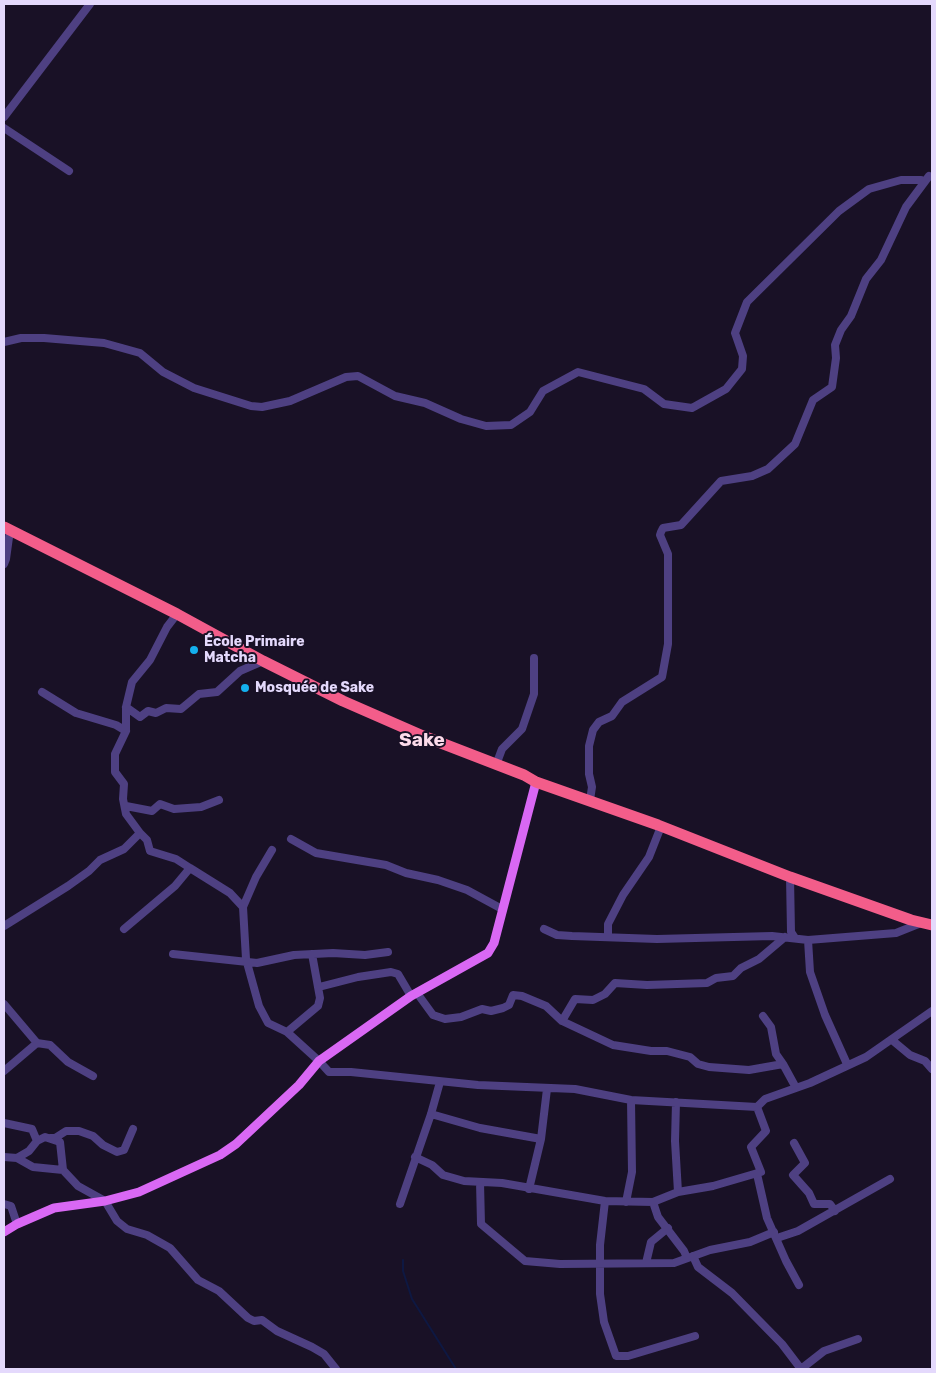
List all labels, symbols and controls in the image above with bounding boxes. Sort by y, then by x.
place label: École Primaire Matcha [204,634,305,666]
marker: École Primaire Matcha [188,644,200,656]
place label: Mosquée de Sake [255,680,374,696]
marker: Mosquée de Sake [239,682,251,694]
district label: Sake [399,730,445,752]

